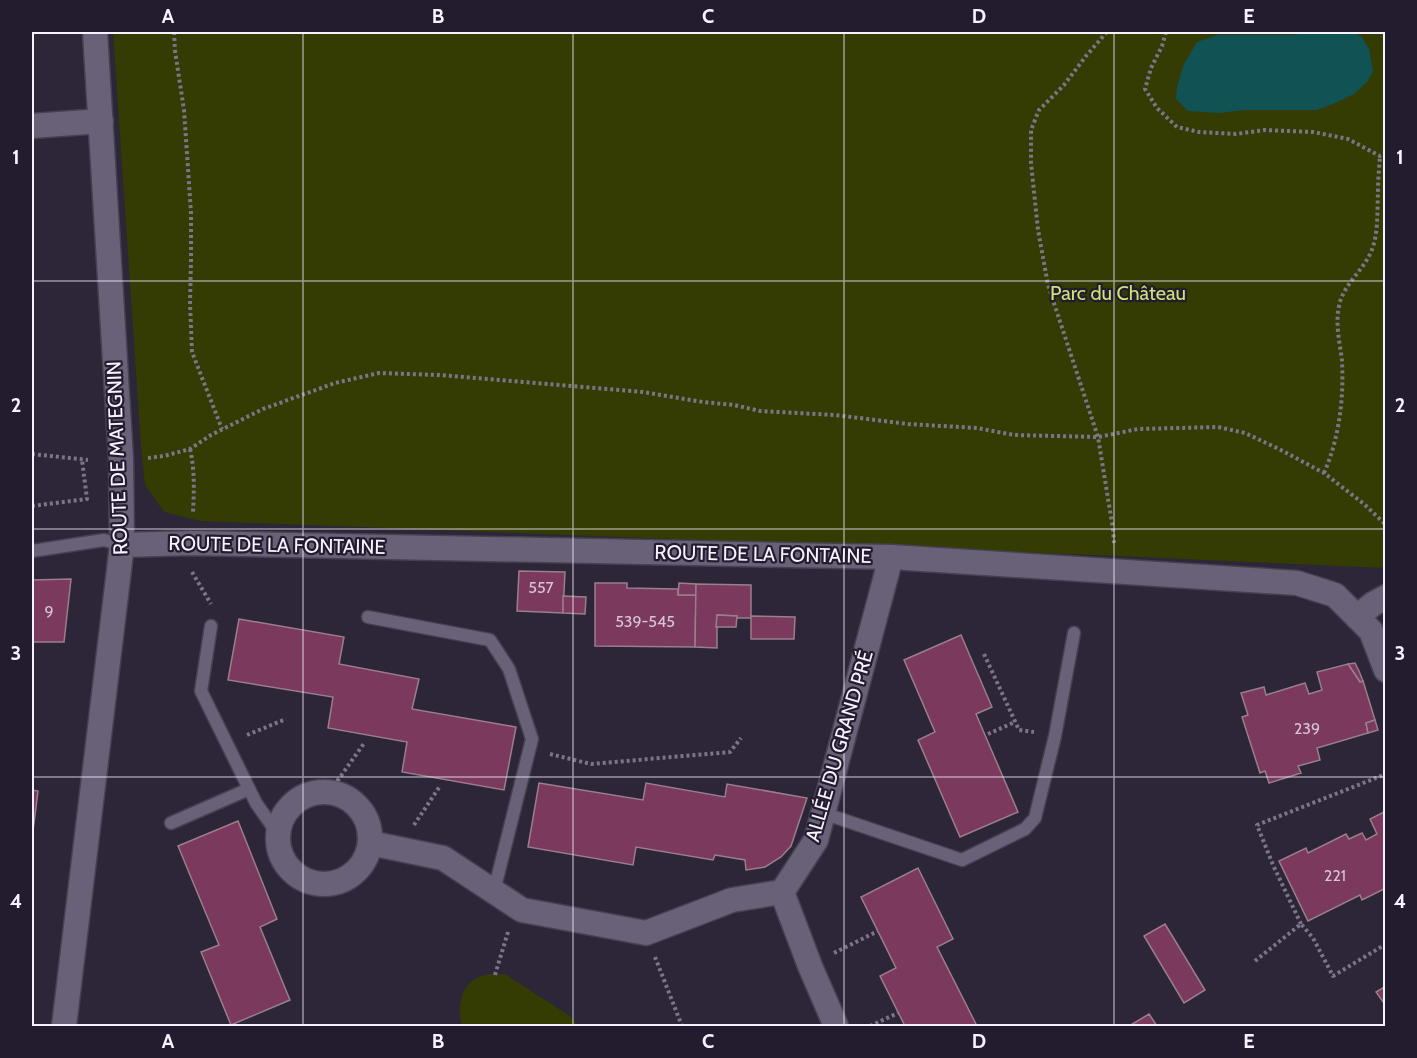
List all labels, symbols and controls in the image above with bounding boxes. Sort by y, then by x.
text: A [162,4,175,28]
text: B [432,4,444,28]
text: C [702,4,714,28]
text: D [972,4,986,28]
text: E [1243,4,1255,28]
text: 1 [12,145,20,169]
text: 1 [1396,145,1404,169]
park label: Parc du Château [1050,281,1186,305]
street label: ROUTE DE MATEGNIN [102,361,132,555]
text: 2 [11,393,21,417]
text: 2 [1395,393,1405,417]
street label: ROUTE DE LA FONTAINE [168,531,386,559]
street label: ROUTE DE LA FONTAINE [654,540,872,568]
house number: 557 [528,578,554,597]
house number: 9 [44,602,54,621]
house number: 539-545 [615,612,675,631]
text: 3 [11,641,21,665]
text: 3 [1395,641,1405,665]
street label: ALLÉE DU GRAND PRÉ [800,647,878,845]
house number: 239 [1294,719,1320,738]
house number: 221 [1324,866,1346,885]
text: 4 [10,889,22,913]
text: 4 [1394,889,1406,913]
text: A [162,1029,175,1053]
text: B [432,1029,444,1053]
text: C [702,1029,714,1053]
text: D [972,1029,986,1053]
text: E [1243,1029,1255,1053]

